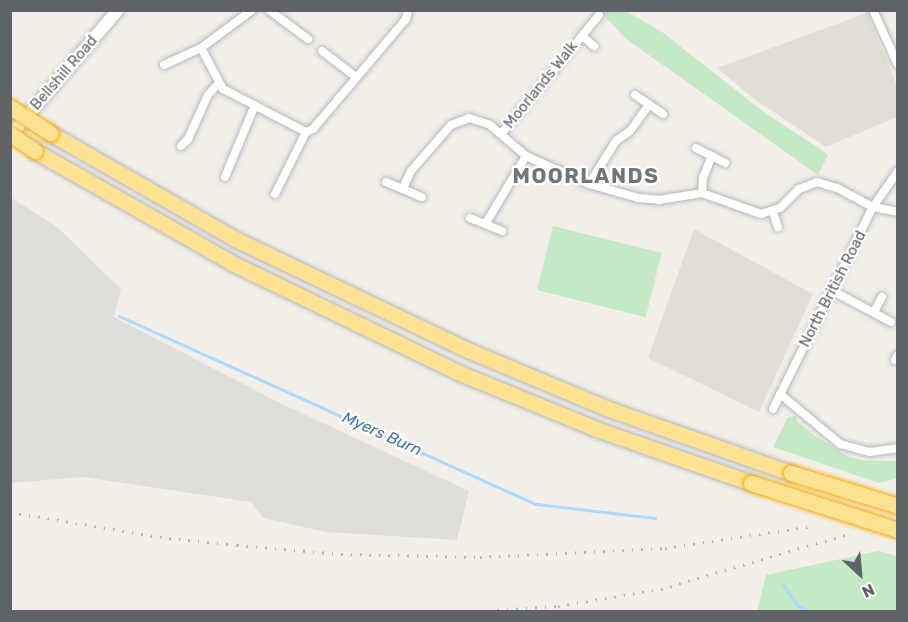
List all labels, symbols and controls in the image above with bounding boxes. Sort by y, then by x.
street label: Bellshill Road [27,32,101,114]
street label: Moorlands Walk [500,38,582,132]
district label: MOORLANDS [513,163,659,189]
street label: North British Road [796,228,870,350]
water label: Myers Burn [339,408,425,460]
north arrow [830,544,890,604]
text: N [859,580,877,602]

